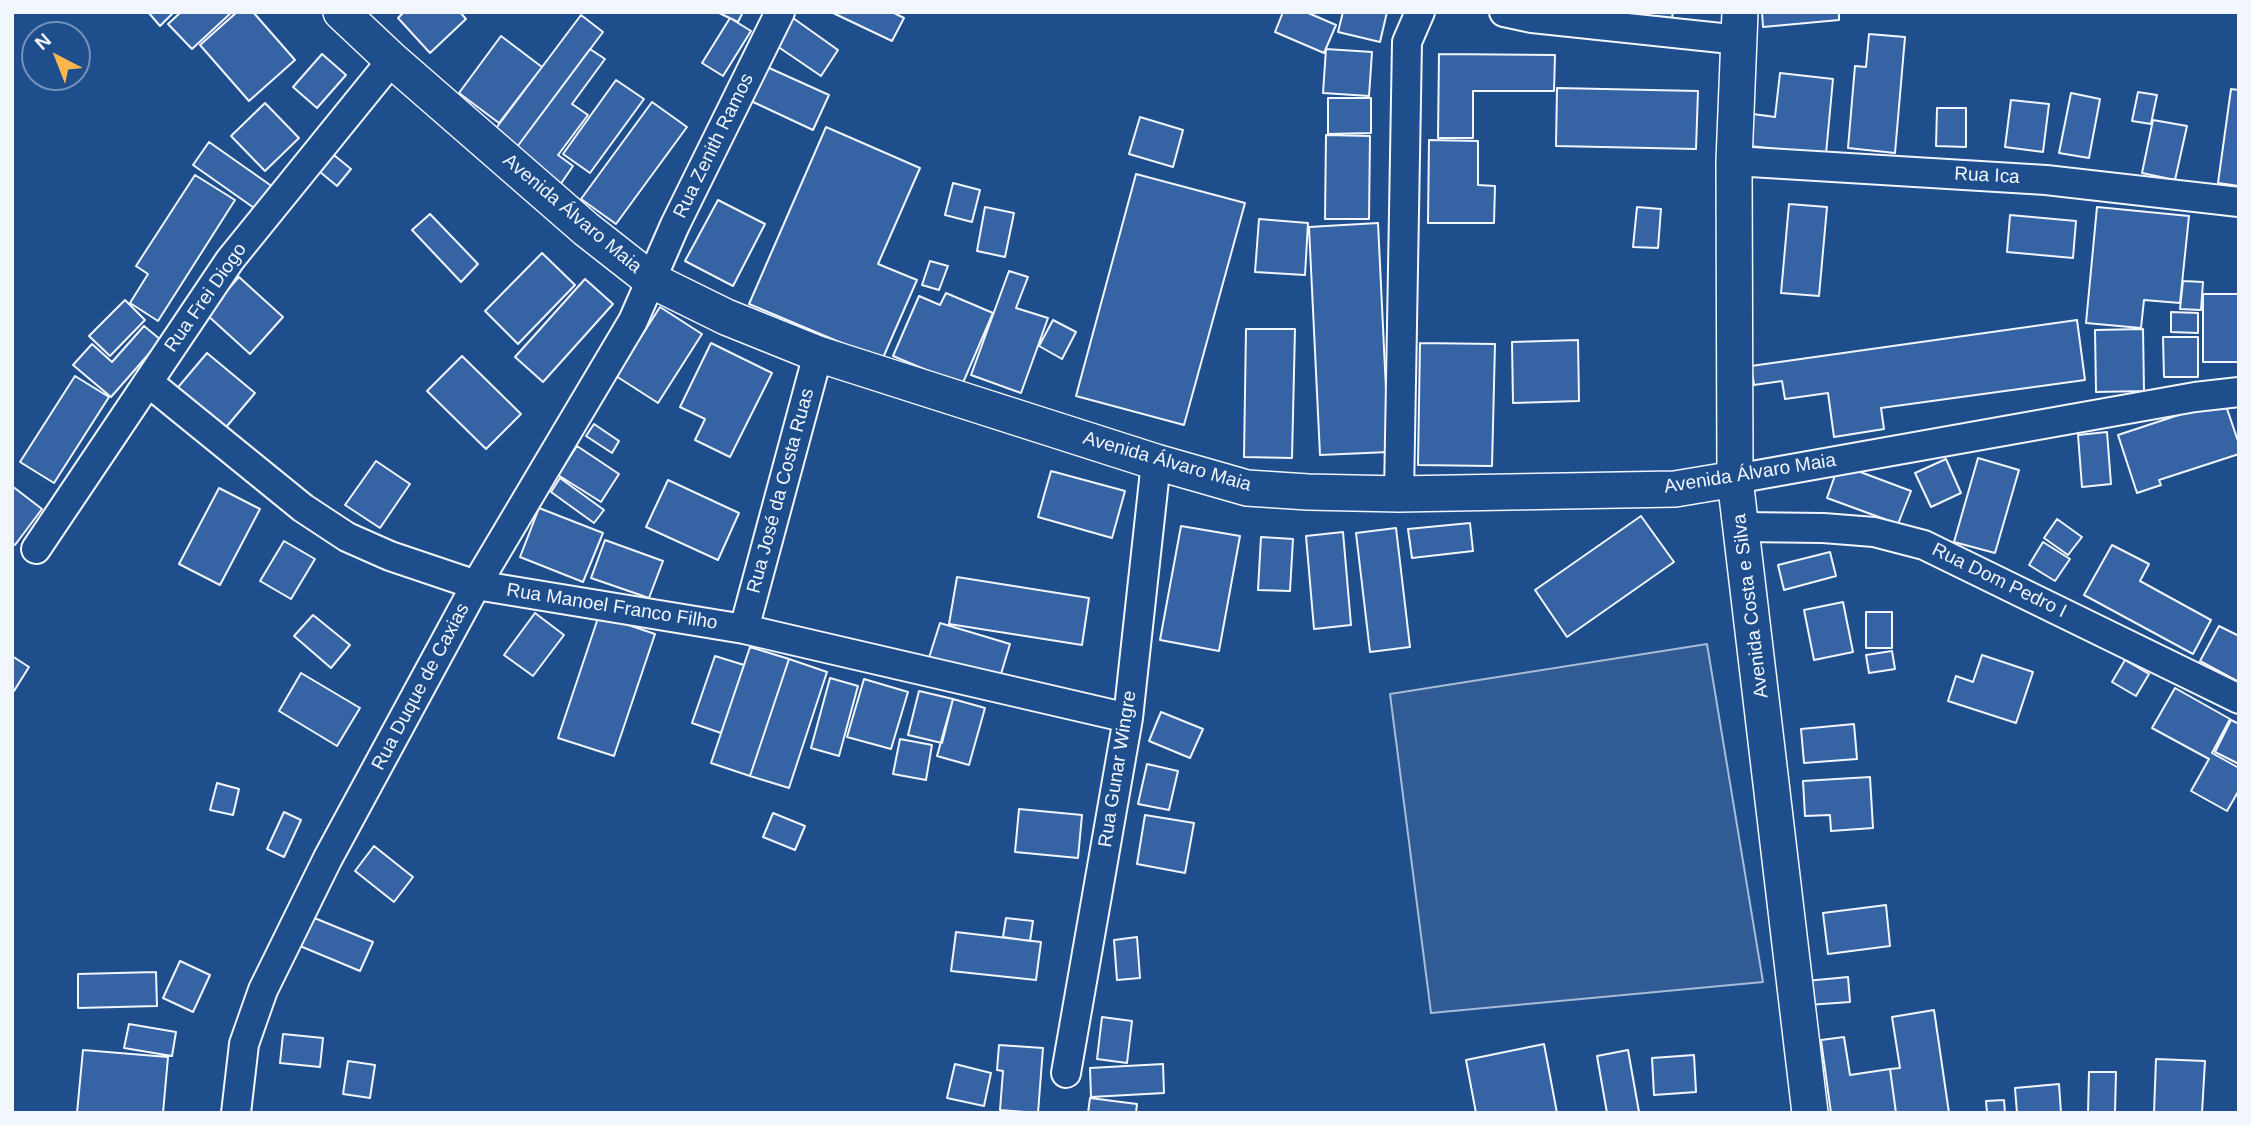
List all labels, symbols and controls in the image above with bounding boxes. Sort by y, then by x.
north arrow [21,21,91,91]
text: N [31,29,55,54]
street label: Rua Zenith Ramos [669,70,759,222]
street label: Avenida Álvaro Maia [498,149,646,279]
street label: Rua Ica [1954,163,2020,189]
street label: Rua Frei Diogo [160,239,252,357]
street label: Rua José da Costa Ruas [743,386,819,596]
street label: Avenida Álvaro Maia [1080,427,1254,497]
street label: Avenida Álvaro Maia [1662,449,1838,499]
street label: Avenida Costa e Silva [1728,513,1774,699]
street label: Rua Dom Pedro I [1928,539,2070,623]
street label: Rua Manoel Franco Filho [505,579,719,635]
street label: Rua Duque de Caxias [367,600,475,774]
street label: Rua Gunar Wingre [1094,689,1142,849]

